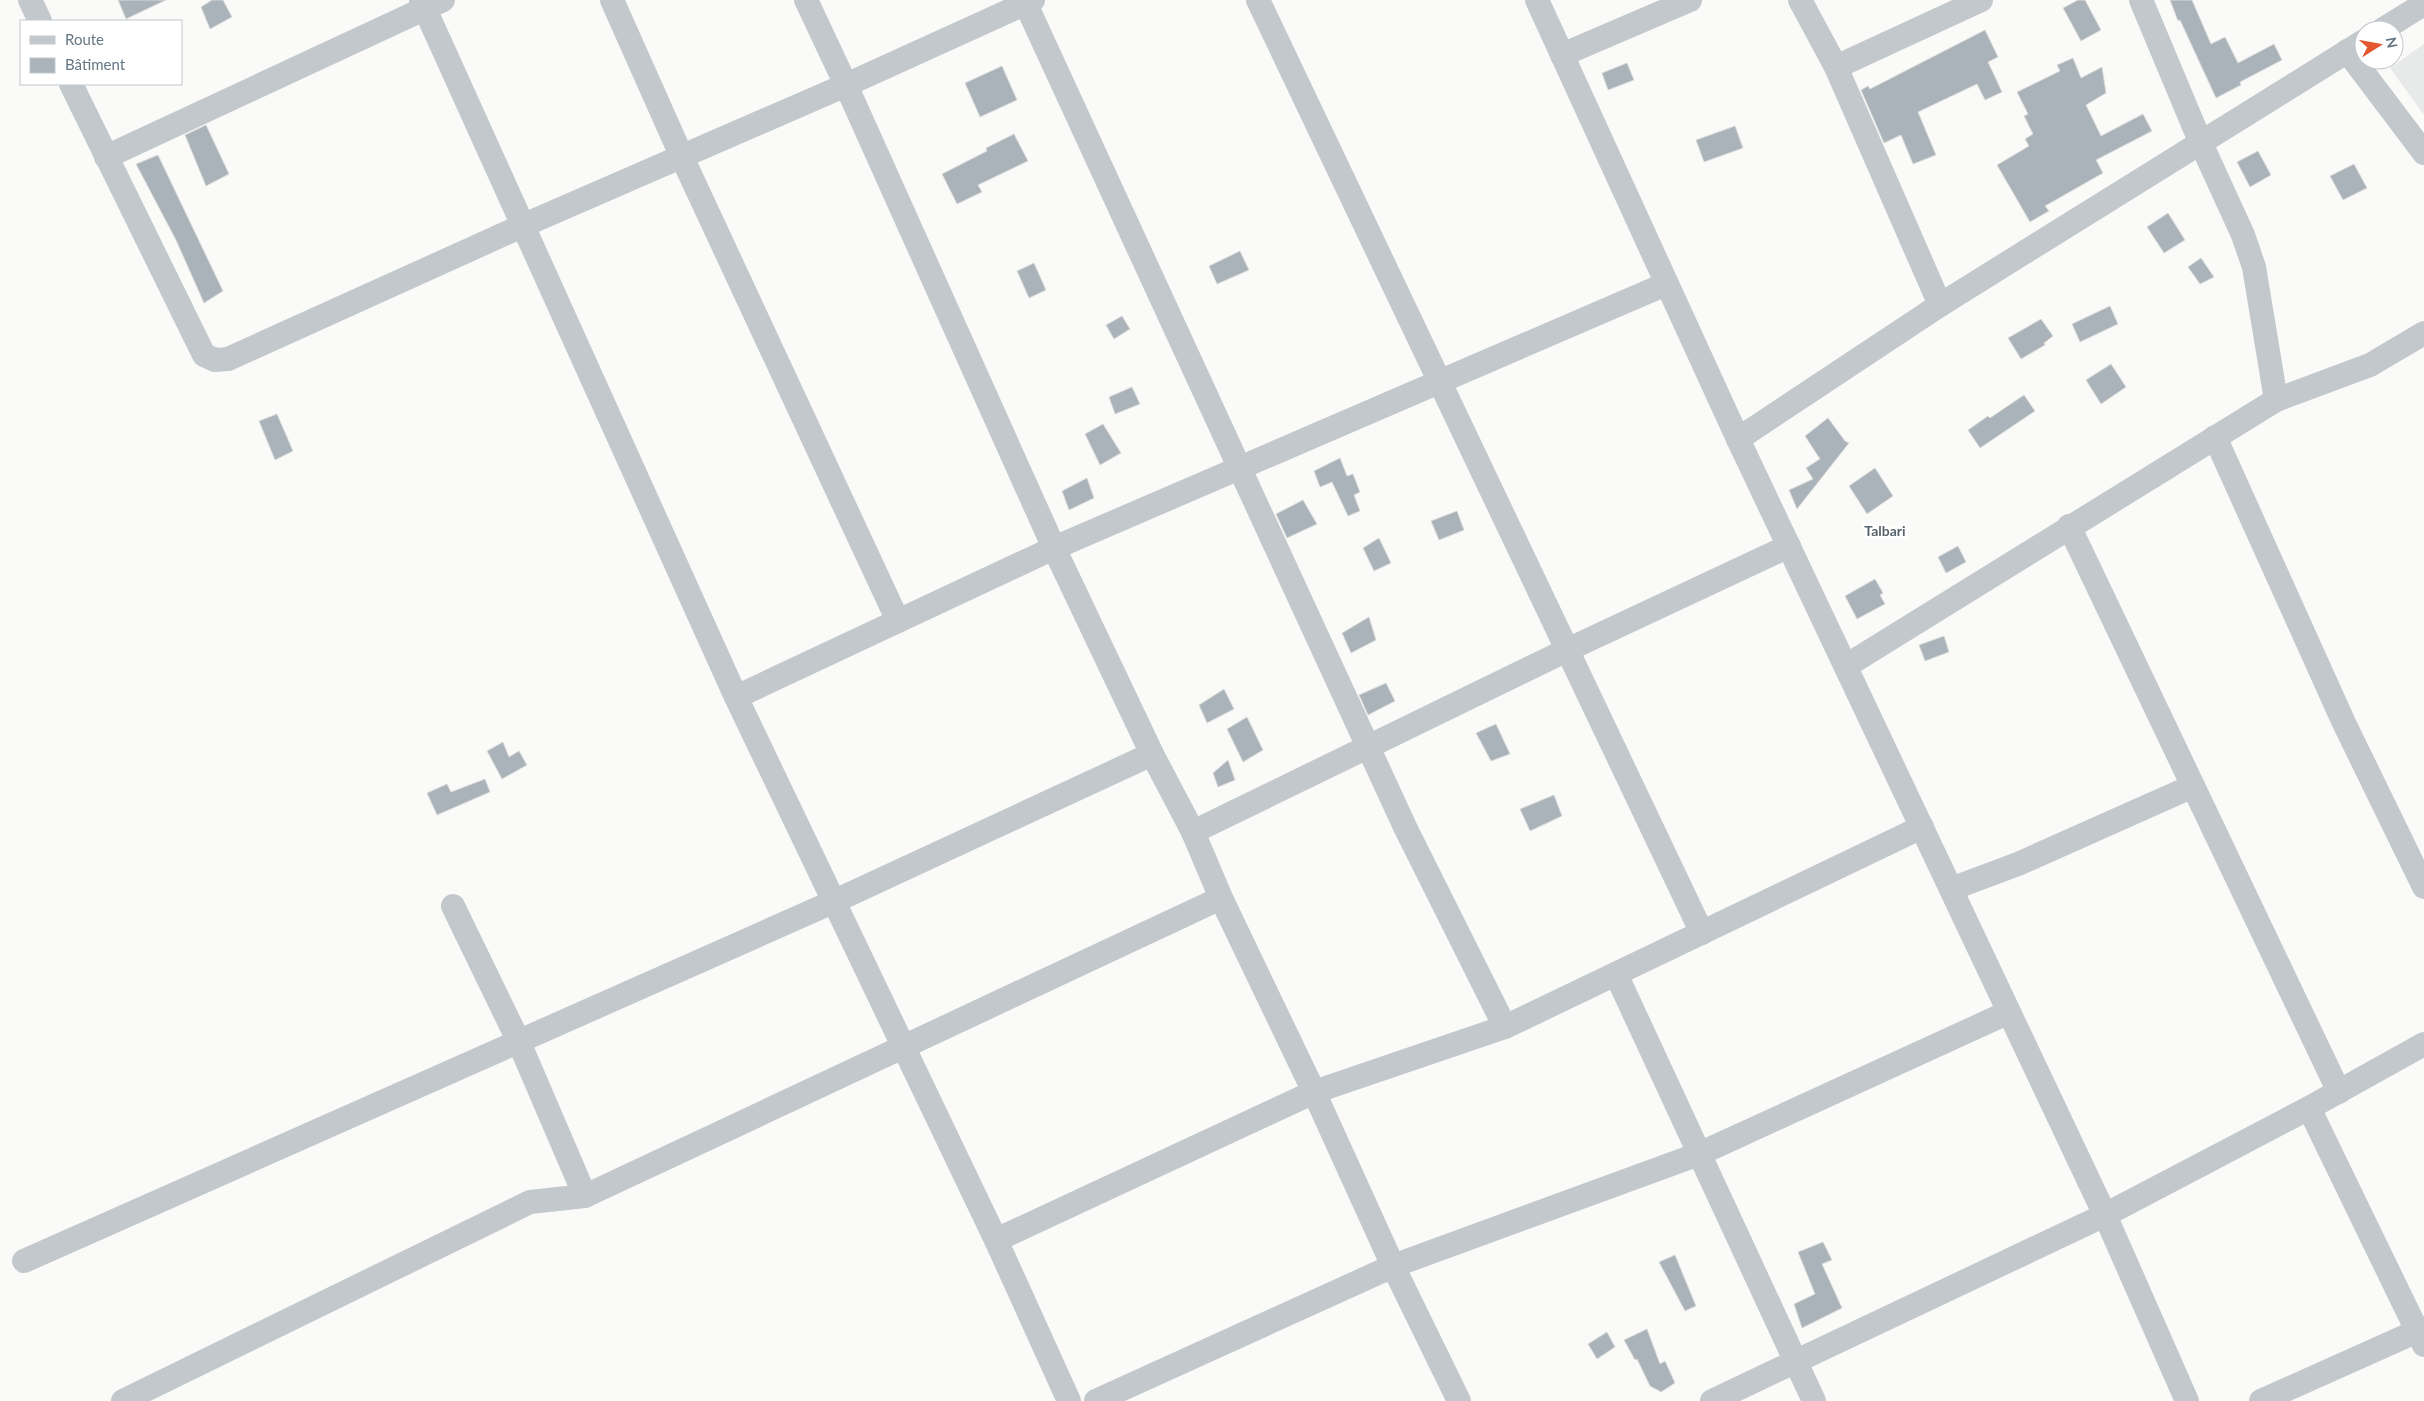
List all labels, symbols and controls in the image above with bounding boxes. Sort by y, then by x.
legend [20,20,182,85]
north arrow [2354,20,2404,70]
text: Route [65,30,104,48]
text: N [2383,36,2402,49]
text: Bâtiment [65,55,126,73]
district label: Talbari [1864,522,1906,539]

